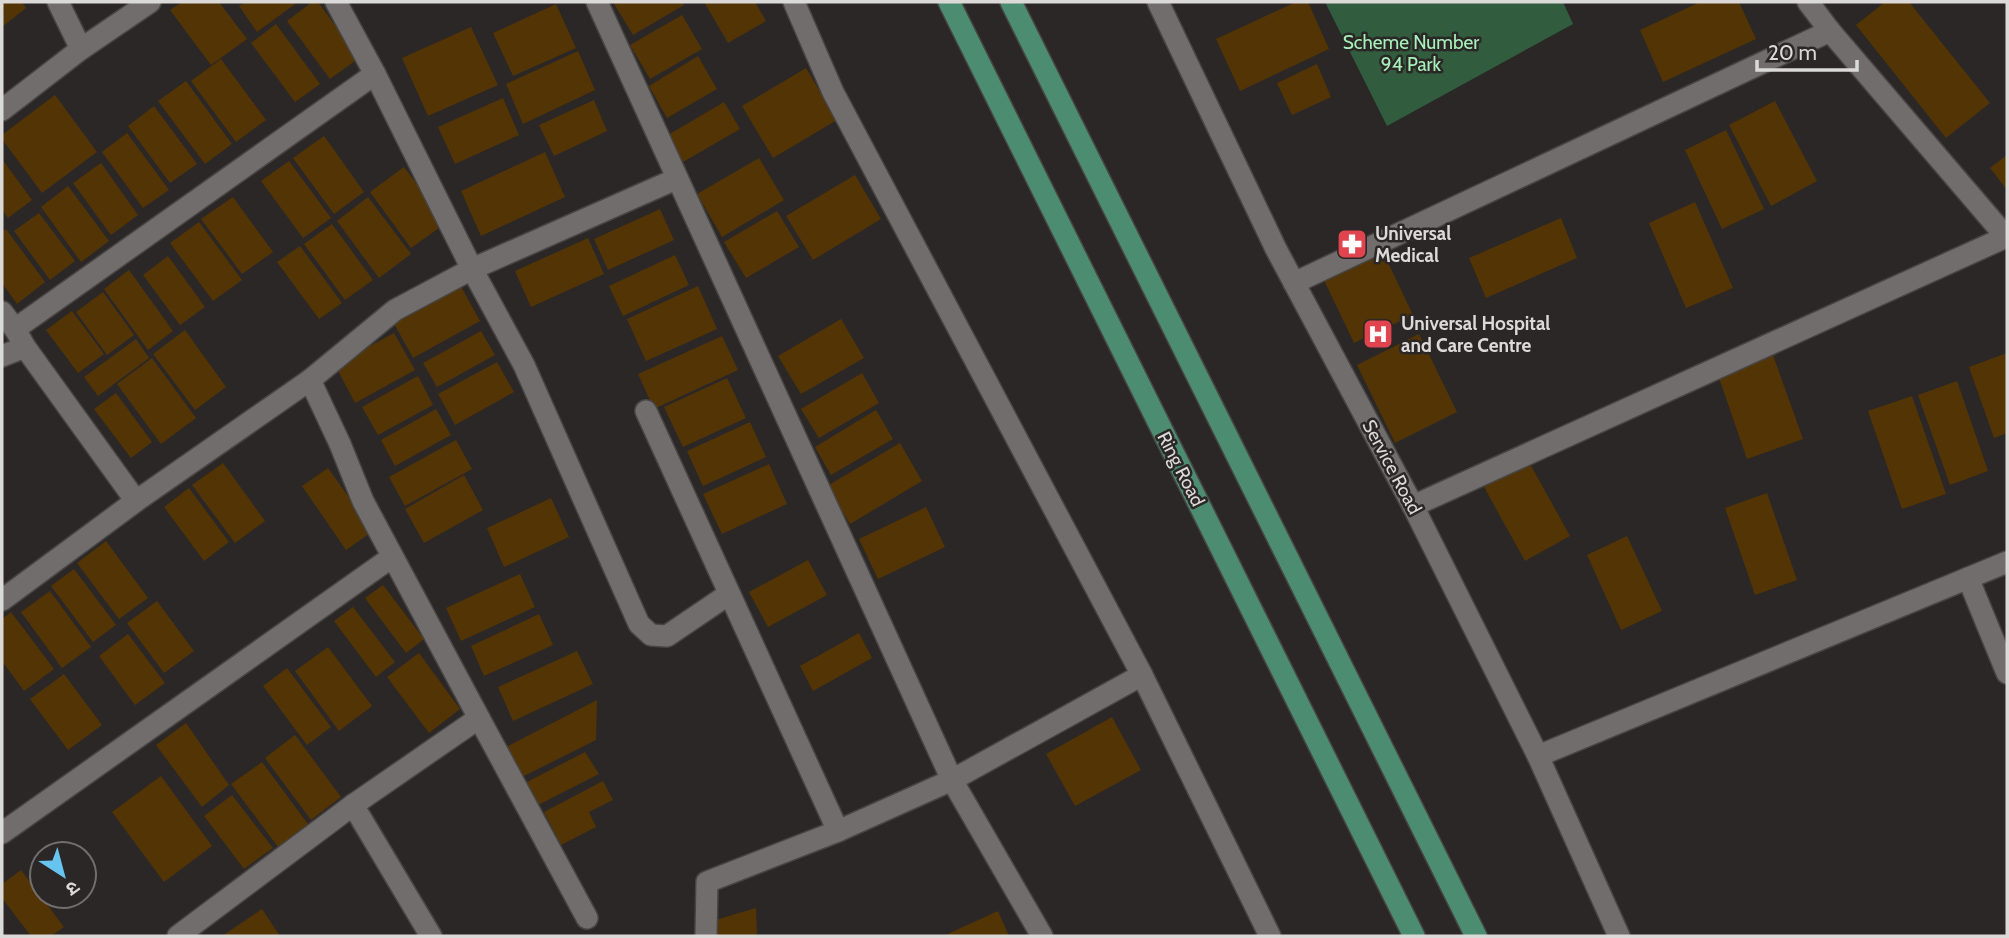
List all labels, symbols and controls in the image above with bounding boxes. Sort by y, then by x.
scale bar [1757,28,1857,72]
park label: Scheme Number 94 Park [1343,31,1479,76]
text: 20 m [1768,40,1817,65]
place label: Universal Medical [1375,222,1451,267]
pharmacy icon: Universal Medical [1335,227,1369,261]
place label: Universal Hospital and Care Centre [1401,312,1550,357]
hospital icon: Universal Hospital and Care Centre [1361,317,1395,351]
street label: Service Road [1357,416,1427,518]
street label: Ring Road [1152,428,1210,510]
north arrow [28,840,98,910]
text: उ [61,876,84,901]

